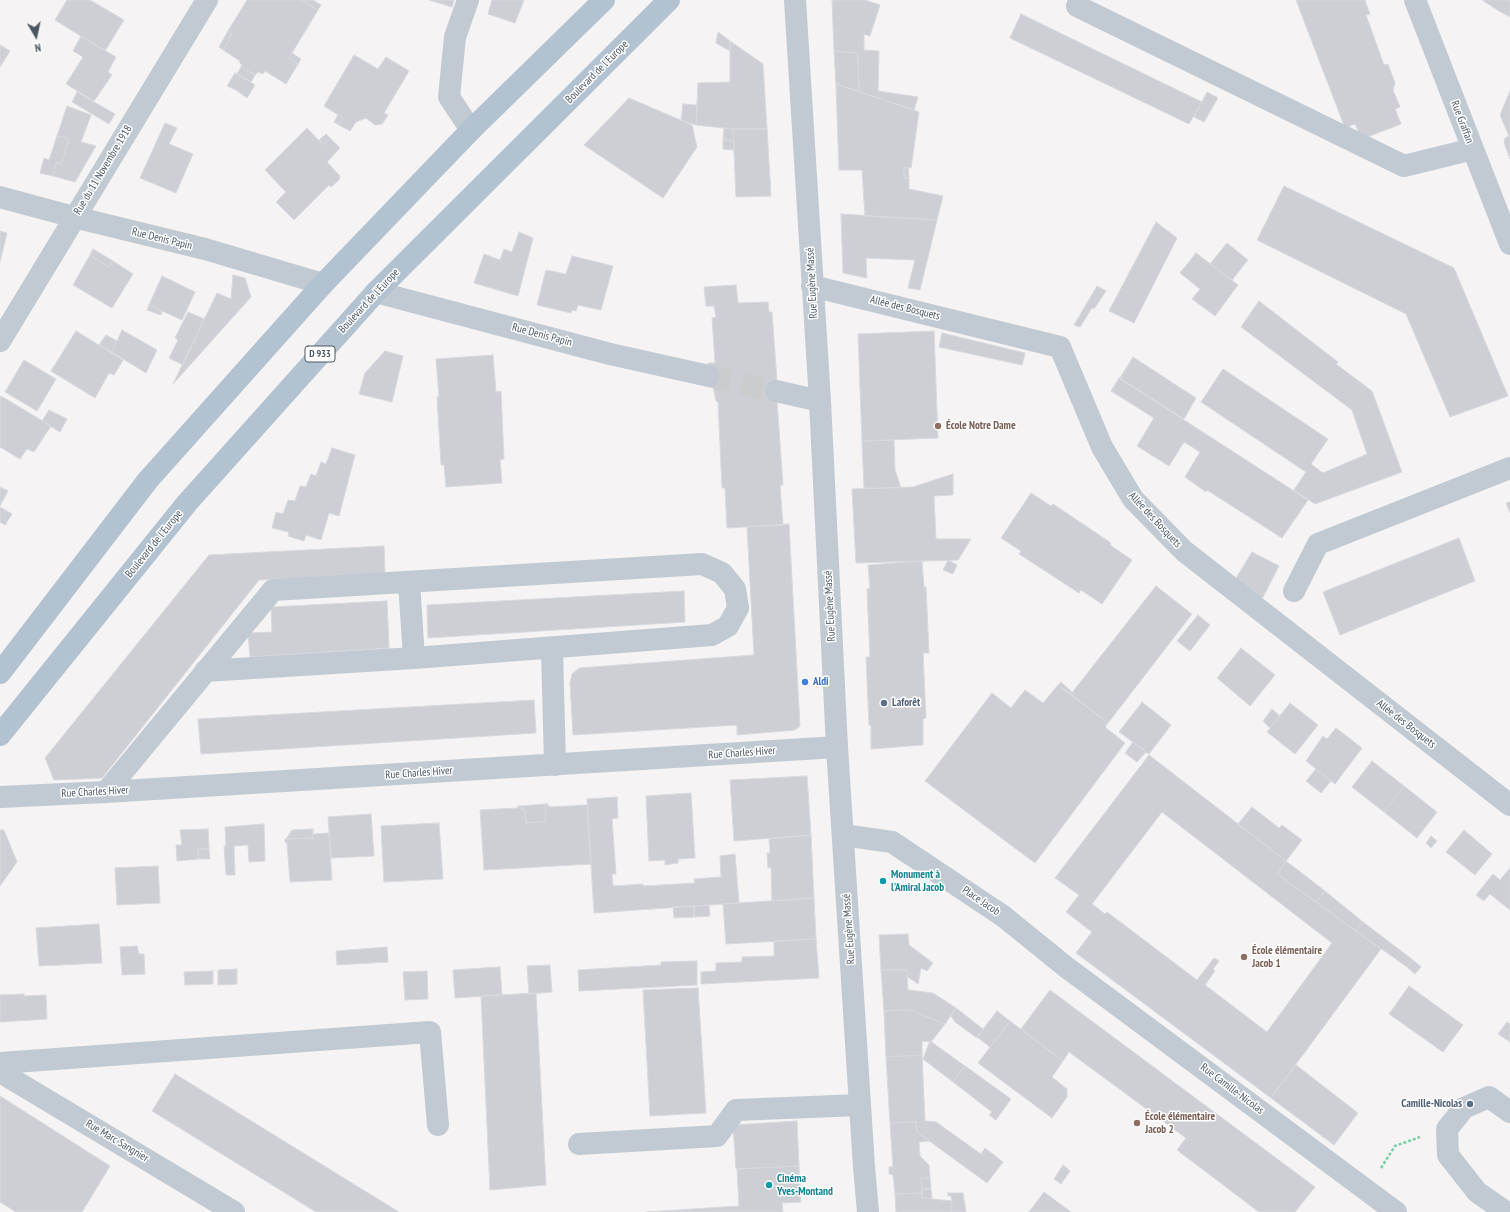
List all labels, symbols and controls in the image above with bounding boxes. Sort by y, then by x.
north arrow [16,16,56,56]
street label: Boulevard de l'Europe [563,38,631,106]
text: N [34,40,42,55]
street label: Rue Graffan [1448,99,1476,145]
street label: Rue du 11 Novembre 1918 [71,123,135,217]
street label: Rue Denis Papin [131,225,193,253]
street label: Rue Eugène Massé [804,247,820,319]
street label: Boulevard de l'Europe [336,266,402,336]
street label: Allée des Bosquets [869,293,941,323]
street label: Rue Denis Papin [511,321,573,349]
road number: D 933 [305,346,335,362]
place label: École Notre Dame [946,419,1016,433]
marker: École Notre Dame [933,421,943,431]
street label: Allée des Bosquets [1126,489,1184,551]
street label: Boulevard de l'Europe [123,508,185,580]
street label: Rue Eugène Massé [822,570,838,642]
place label: Aldi [813,675,829,689]
marker: Aldi [800,677,810,687]
place label: Laforêt [892,696,920,710]
street label: Allée des Bosquets [1374,697,1438,751]
marker: Laforêt [879,698,889,708]
street label: Rue Charles Hiver [708,744,776,762]
street label: Rue Charles Hiver [385,764,453,782]
street label: Rue Charles Hiver [61,784,129,800]
place label: Monument à l'Amiral Jacob [891,868,944,894]
marker: Monument à l'Amiral Jacob [878,876,888,886]
street label: Place Jacob [960,884,1002,918]
street label: Rue Eugène Massé [840,893,858,965]
place label: École élémentaire Jacob 1 [1252,944,1322,970]
marker: École élémentaire Jacob 1 [1239,952,1249,962]
street label: Rue Camille-Nicolas [1198,1061,1266,1117]
place label: Camille-Nicolas [1401,1097,1462,1111]
marker: Camille-Nicolas [1465,1099,1475,1109]
place label: École élémentaire Jacob 2 [1145,1110,1215,1136]
street label: Rue Marc Sangnier [83,1117,151,1165]
marker: École élémentaire Jacob 2 [1132,1118,1142,1128]
place label: Cinéma Yves-Montand [777,1172,833,1198]
marker: Cinéma Yves-Montand [764,1180,774,1190]

